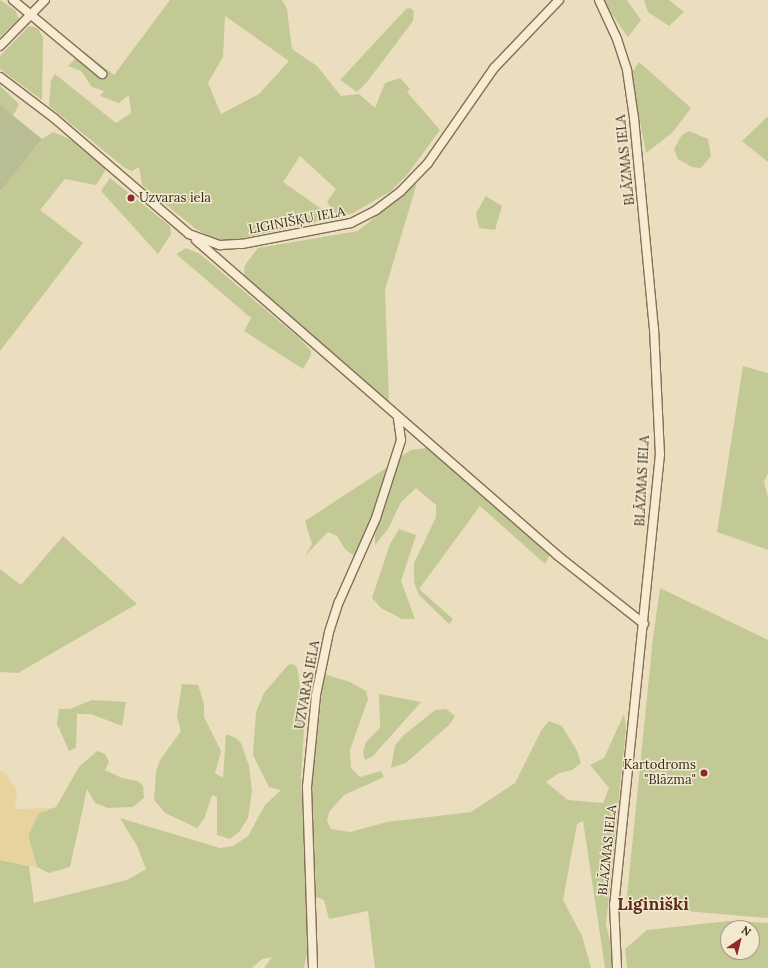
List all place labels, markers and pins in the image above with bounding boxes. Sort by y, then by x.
place label: Uzvaras iela [139,190,211,206]
marker: Uzvaras iela [126,193,136,203]
place label: Kartodroms "Blāzma" [623,758,696,789]
marker: Kartodroms "Blāzma" [699,768,709,778]

